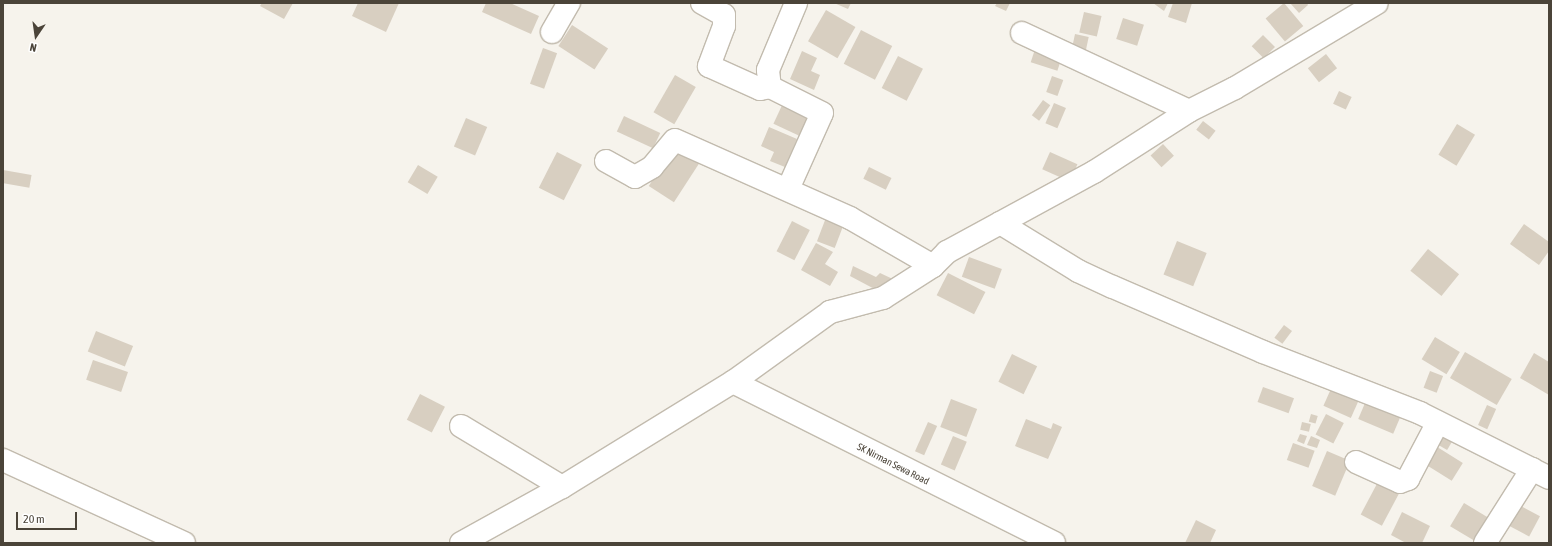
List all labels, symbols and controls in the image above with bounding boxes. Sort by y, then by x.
north arrow [16,16,56,56]
text: N [29,41,38,54]
street label: SK Nirman Sewa Road [855,441,931,487]
scale bar [18,504,79,530]
text: 20 m [23,512,45,526]

